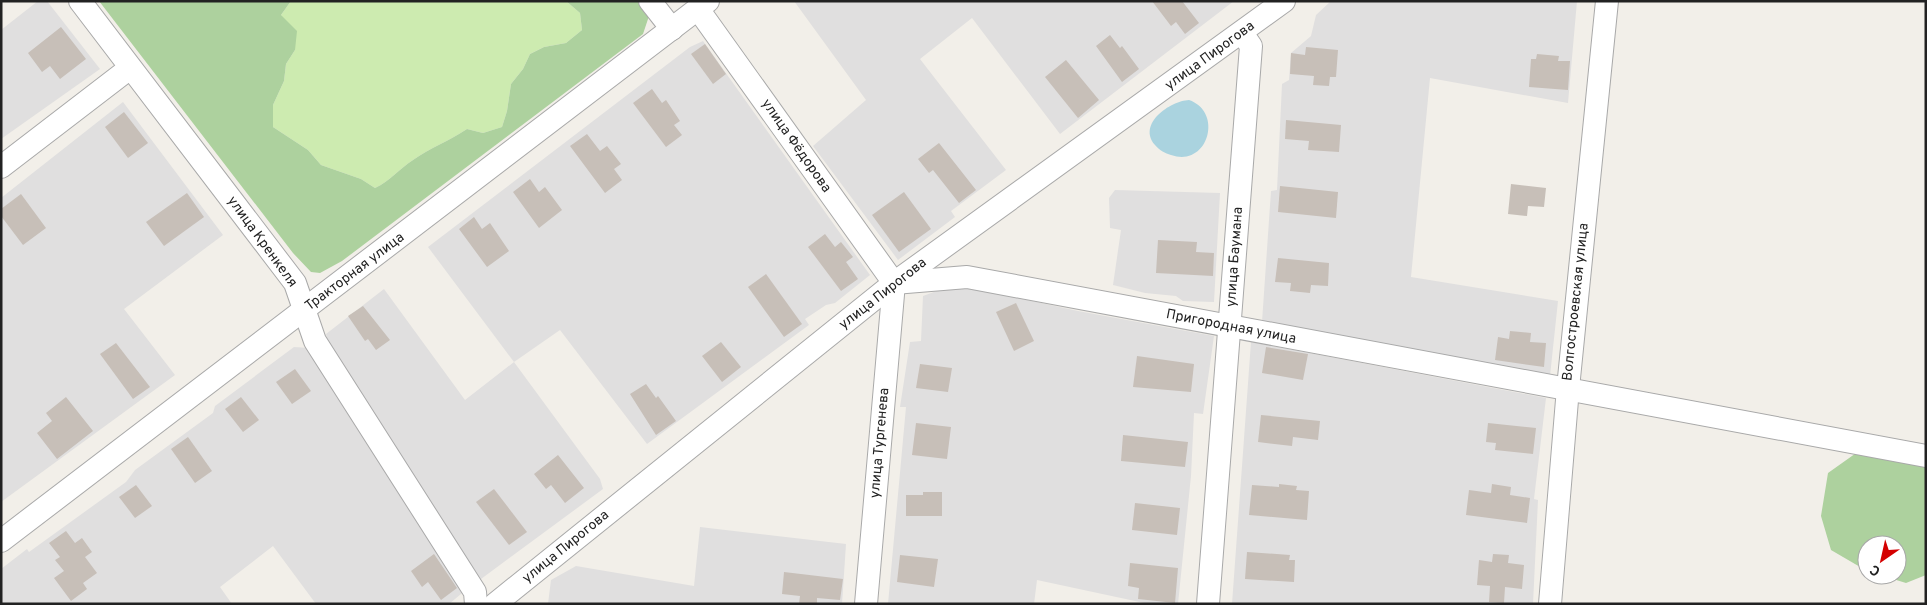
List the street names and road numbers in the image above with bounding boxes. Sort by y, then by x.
street label: улица Пирогова [1162,18,1258,94]
street label: улица Фёдорова [757,96,835,196]
street label: улица Кренкеля [223,193,301,291]
street label: улица Баумана [1223,206,1247,308]
street label: Волгостроевская улица [1559,222,1593,382]
street label: Тракторная улица [302,229,408,315]
street label: улица Пирогова [836,255,930,333]
street label: Пригородная улица [1165,306,1297,348]
street label: улица Тургенева [867,387,893,499]
street label: улица Пирогова [519,507,613,587]

